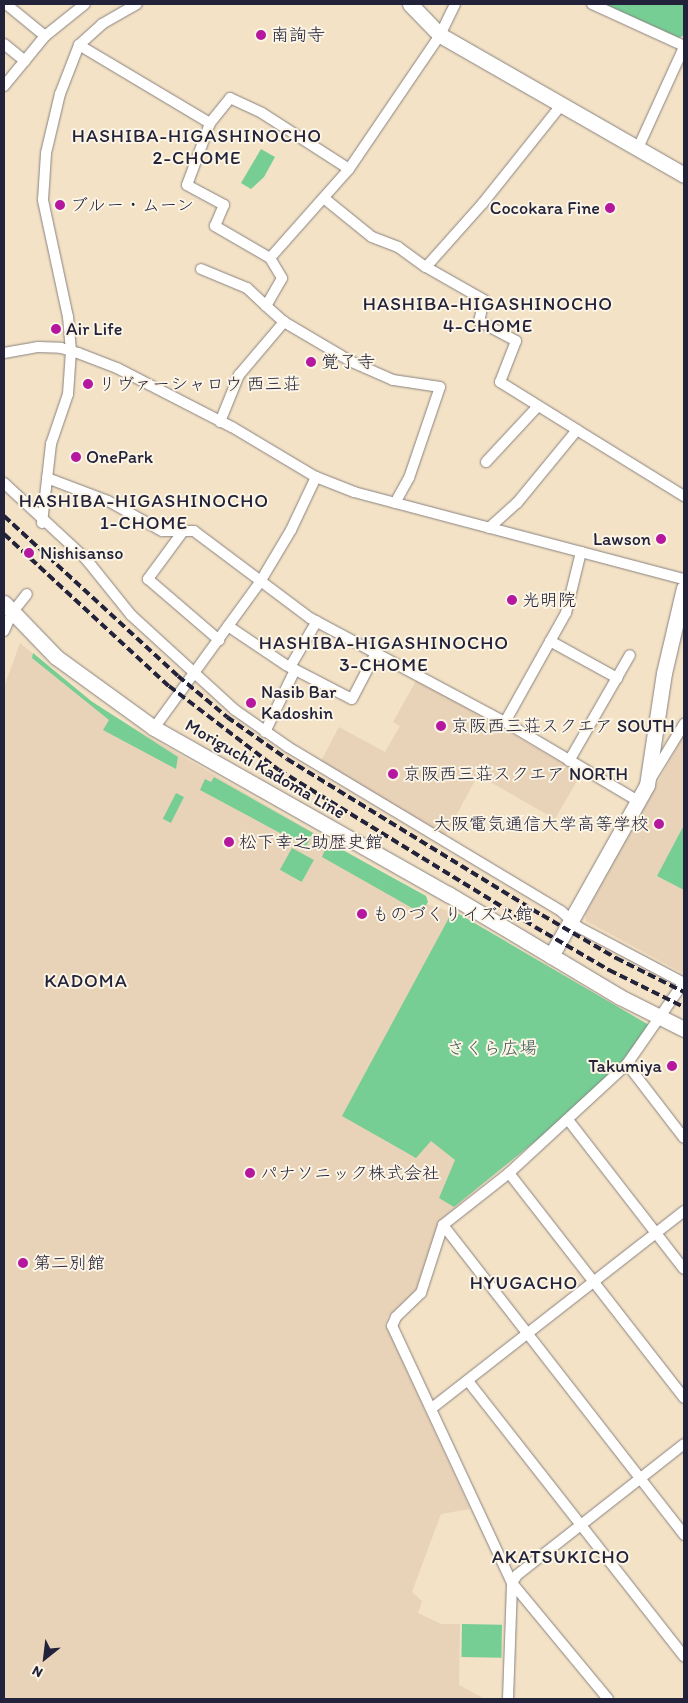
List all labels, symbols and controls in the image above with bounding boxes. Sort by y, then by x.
place label: 南詢寺 [271,24,325,46]
marker: 南詢寺 [255,29,267,41]
district label: HASHIBA-HIGASHINOCHO 2-CHOME [70,125,324,169]
place label: ブルー・ムーン [70,194,196,216]
place label: Cocokara Fine [490,197,600,219]
marker: ブルー・ムーン [54,199,66,211]
marker: Cocokara Fine [604,202,616,214]
district label: HASHIBA-HIGASHINOCHO 4-CHOME [361,293,615,337]
place label: Air Life [66,318,122,340]
marker: Air Life [50,323,62,335]
place label: 覚了寺 [321,351,375,373]
marker: 覚了寺 [305,356,317,368]
place label: リヴァーシャロウ 西三荘 [98,373,300,395]
marker: リヴァーシャロウ 西三荘 [82,378,94,390]
place label: OnePark [86,446,153,468]
marker: OnePark [70,451,82,463]
district label: HASHIBA-HIGASHINOCHO 1-CHOME [17,490,271,534]
place label: Lawson [593,528,651,550]
marker: Lawson [655,533,667,545]
place label: Nishisanso [40,542,123,564]
marker: Nishisanso [22,546,36,560]
place label: 光明院 [522,589,576,611]
marker: 光明院 [506,594,518,606]
district label: HASHIBA-HIGASHINOCHO 3-CHOME [257,632,511,676]
place label: Nasib Bar Kadoshin [261,682,337,724]
marker: Nasib Bar Kadoshin [245,697,257,709]
street label: Moriguchi Kadoma Line [181,714,349,824]
place label: 京阪西三荘スクエア SOUTH [451,715,675,737]
marker: 京阪西三荘スクエア SOUTH [435,720,447,732]
place label: 京阪西三荘スクエア NORTH [403,763,628,785]
marker: 京阪西三荘スクエア NORTH [387,768,399,780]
place label: 大阪電気通信大学高等学校 [433,813,649,835]
marker: 大阪電気通信大学高等学校 [653,818,665,830]
place label: 松下幸之助歴史館 [239,831,383,853]
marker: 松下幸之助歴史館 [223,836,235,848]
place label: ものづくりイズム館 [372,903,534,925]
marker: ものづくりイズム館 [356,908,368,920]
district label: KADOMA [44,970,128,992]
park label: さくら広場 [447,1037,537,1059]
place label: Takumiya [588,1055,662,1077]
marker: Takumiya [666,1060,678,1072]
place label: パナソニック株式会社 [260,1162,440,1184]
marker: パナソニック株式会社 [244,1167,256,1179]
place label: 第二別館 [33,1252,105,1274]
marker: 第二別館 [17,1257,29,1269]
district label: HYUGACHO [469,1272,579,1294]
district label: AKATSUKICHO [490,1546,632,1568]
north arrow [20,1633,70,1683]
text: N [29,1662,46,1681]

